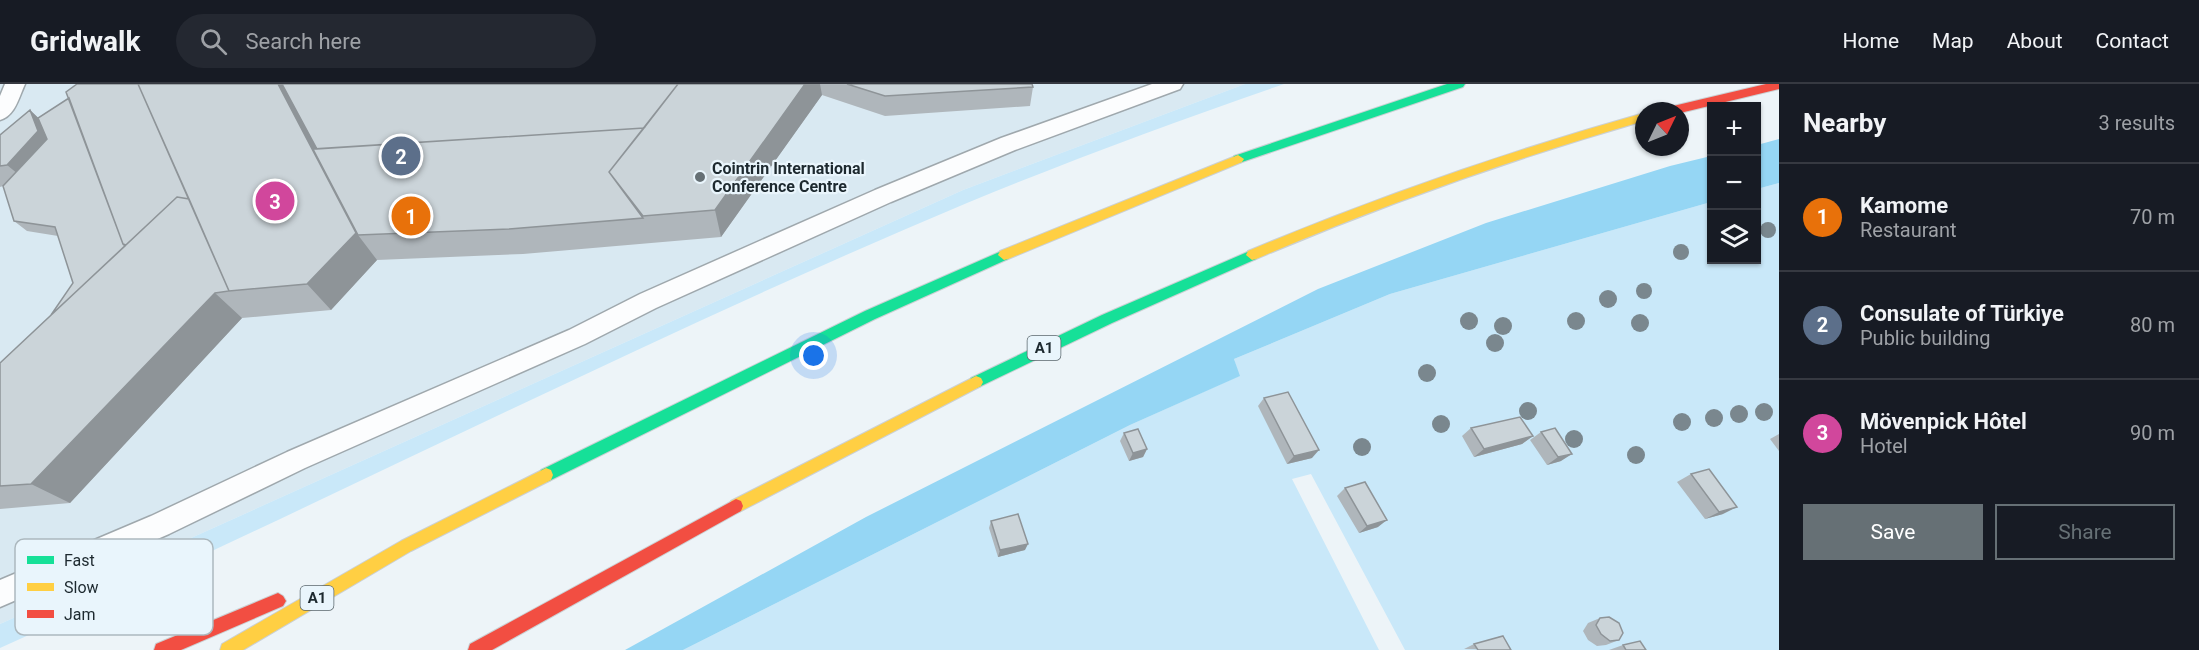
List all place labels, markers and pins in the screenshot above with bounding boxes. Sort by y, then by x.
pin: 2 [382,134,420,178]
place label: Cointrin International Conference Centre [712,159,865,196]
marker: Cointrin International Conference Centre [693,170,707,184]
pin: 3 [256,178,294,224]
pin: 1 [392,194,430,238]

